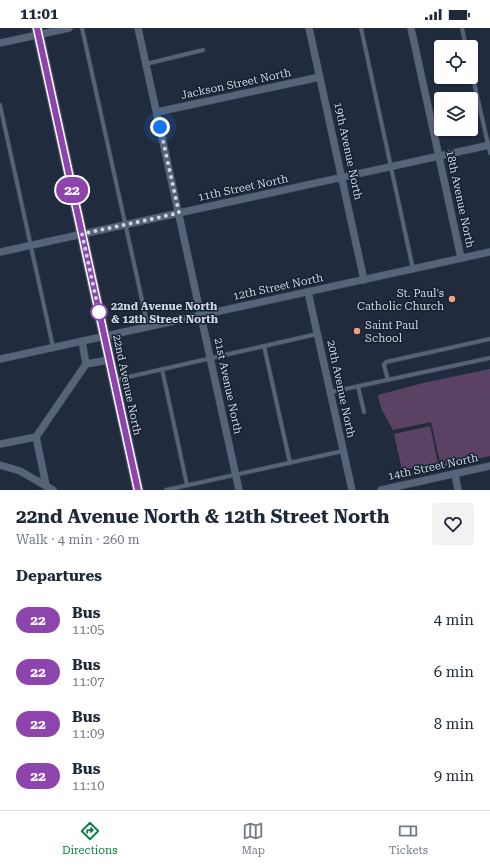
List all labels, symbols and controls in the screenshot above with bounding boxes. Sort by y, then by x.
text: 11:01 [20,5,58,23]
map controls [434,40,478,136]
button: locate [434,40,478,84]
street label: Jackson Street North [180,66,292,102]
button: layers [434,92,478,136]
street label: 19th Avenue North [331,101,365,201]
your location [150,117,170,137]
street label: 18th Avenue North [443,149,477,249]
street label: 11th Street North [197,172,289,204]
line badge: 22 [54,177,90,203]
text: 22 [64,182,80,198]
street label: 12th Street North [232,271,324,303]
place label: St. Paul's Catholic Church [357,287,444,313]
marker: St. Paul's Catholic Church [447,294,457,304]
place label: 22nd Avenue North & 12th Street North [111,300,219,326]
marker: 22nd Avenue North & 12th Street North [90,303,108,321]
place label: Saint Paul School [365,319,419,345]
marker: Saint Paul School [352,326,362,336]
street label: 22nd Avenue North [110,333,144,437]
street label: 21st Avenue North [211,337,245,435]
street label: 20th Avenue North [324,339,358,439]
street label: 14th Street North [387,451,479,483]
button: heart [432,503,474,545]
text: 22nd Avenue North & 12th Street North [16,505,389,528]
text: Walk · 4 min · 260 m [16,532,140,547]
text: Departures [16,567,102,585]
text: Bus [72,604,100,622]
text: 4 min [434,611,474,629]
text: 22 [30,612,46,628]
text: 11:05 [72,622,104,637]
text: Bus [72,656,100,674]
text: 6 min [434,663,474,681]
text: 22 [30,664,46,680]
text: 11:07 [72,674,104,689]
text: Bus [72,708,100,726]
text: 8 min [434,715,474,733]
text: 22 [30,716,46,732]
text: 11:09 [72,726,104,741]
text: Bus [72,760,100,778]
text: 9 min [434,767,474,785]
text: 22 [30,768,46,784]
text: 11:10 [72,778,104,793]
tab: Directions [62,820,117,857]
tab: Map [241,820,265,857]
tab: Tickets [389,820,428,857]

